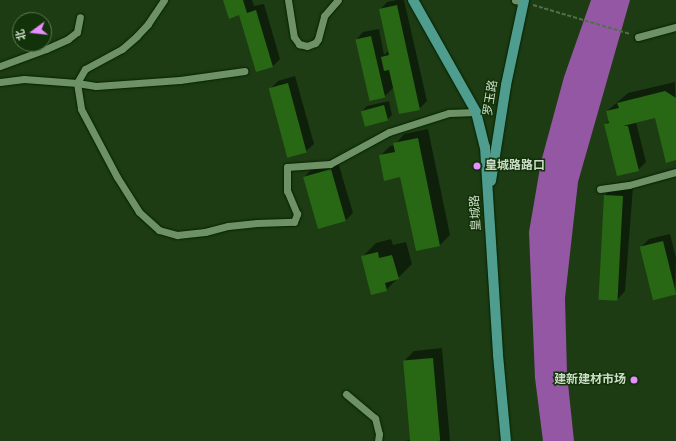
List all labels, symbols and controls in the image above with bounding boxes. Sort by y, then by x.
north arrow [12,12,52,52]
text: 北 [14,28,28,42]
street label: 罗玉路 [481,79,501,117]
place label: 皇城路路口 [485,159,545,173]
marker: 皇城路路口 [472,161,482,171]
street label: 皇城路 [468,195,484,231]
place label: 建新建材市场 [554,373,626,387]
marker: 建新建材市场 [629,375,639,385]

